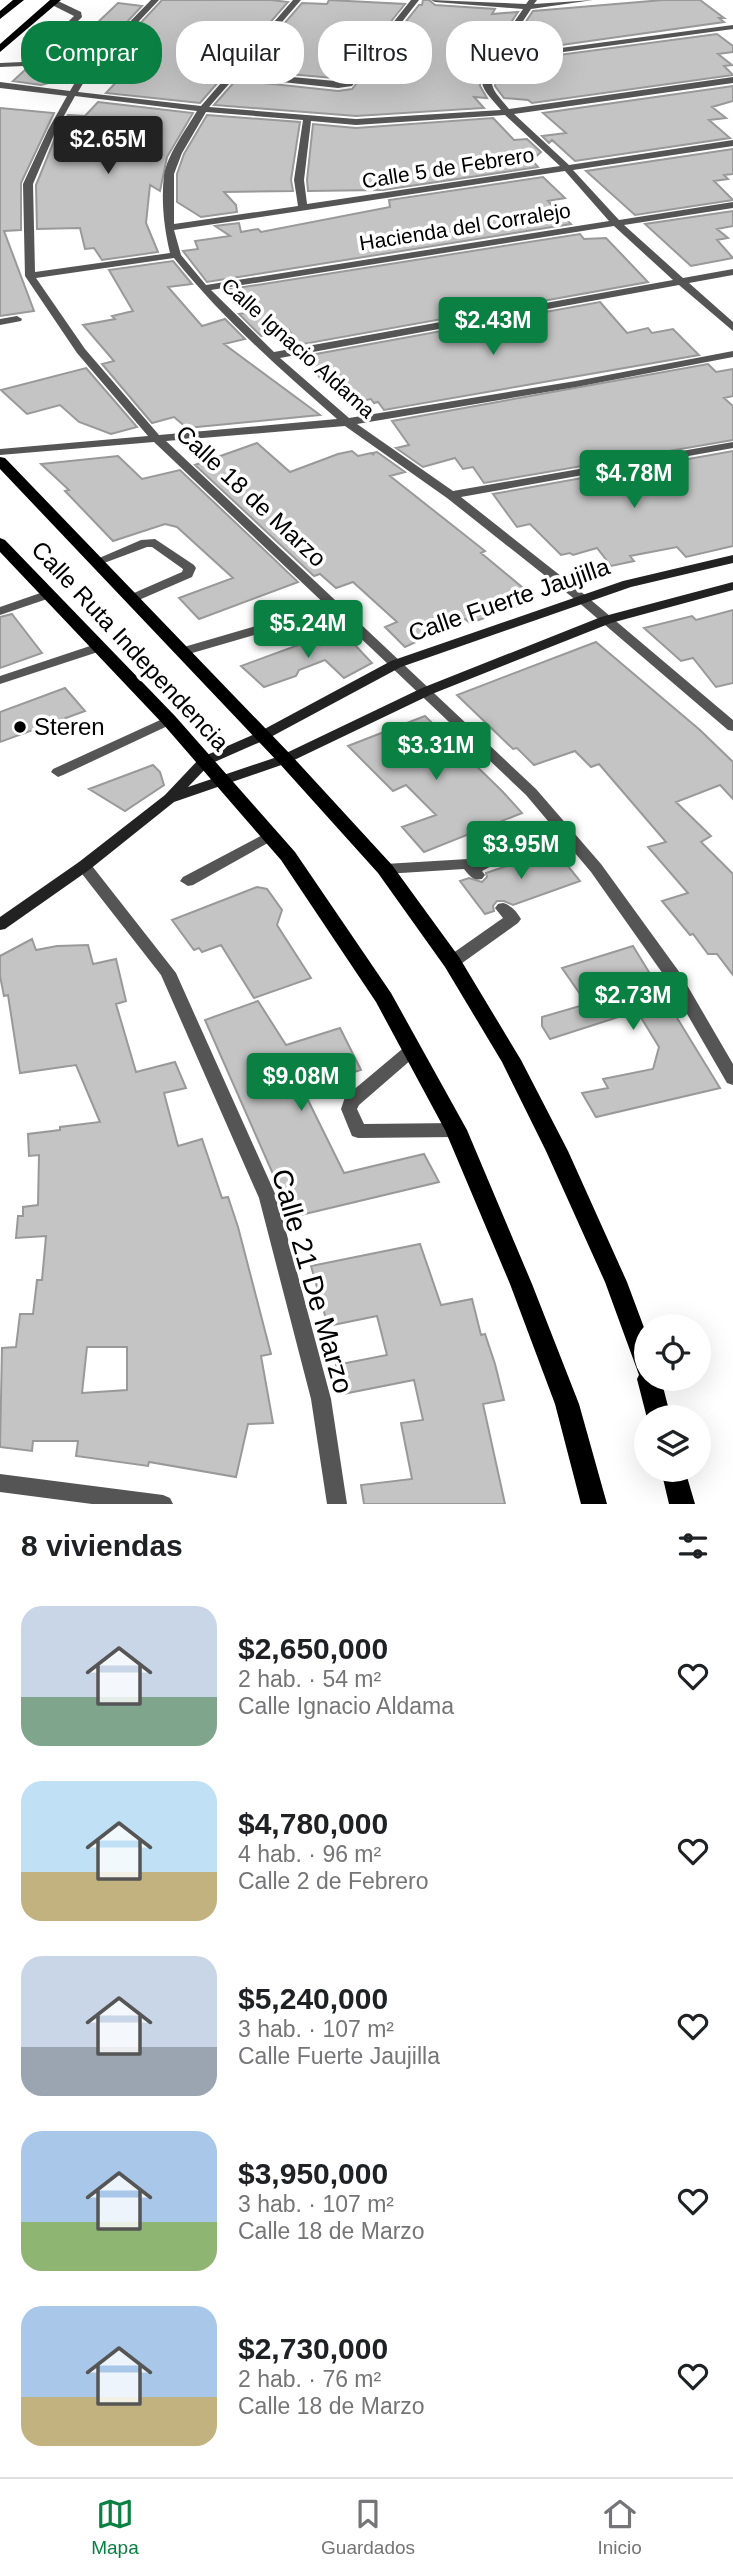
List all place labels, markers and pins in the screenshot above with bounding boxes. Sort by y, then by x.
pin: $2.65M [51,116,165,176]
pin: $2.43M [436,298,550,357]
pin: $4.78M [577,450,691,510]
pin: $5.24M [251,600,365,660]
place label: Steren [34,713,105,740]
marker: Steren [12,719,28,735]
pin: $3.31M [379,722,493,782]
pin: $3.95M [464,822,578,881]
pin: $2.73M [576,972,690,1032]
pin: $9.08M [244,1054,358,1113]

